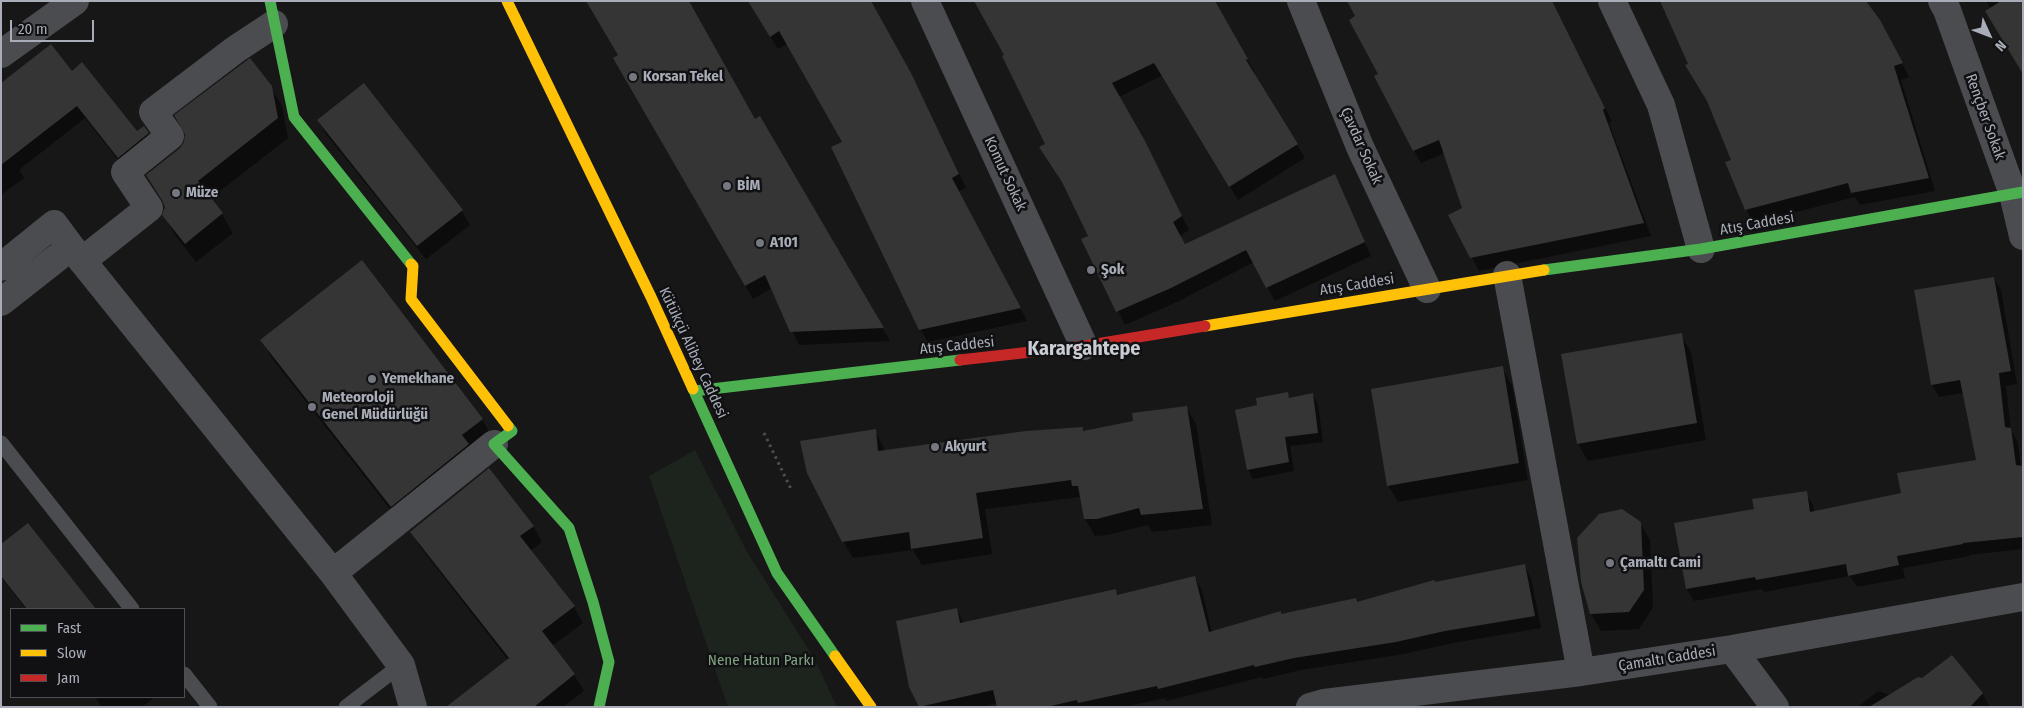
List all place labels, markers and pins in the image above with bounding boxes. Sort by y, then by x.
place label: Korsan Tekel [643,68,723,86]
marker: Korsan Tekel [627,71,639,83]
place label: BİM [737,177,760,195]
marker: BİM [721,180,733,192]
place label: Müze [186,184,218,202]
marker: Müze [170,187,182,199]
place label: A101 [770,234,798,252]
marker: A101 [754,237,766,249]
place label: Şok [1101,261,1124,279]
marker: Şok [1085,264,1097,276]
place label: Yemekhane [382,370,454,388]
marker: Yemekhane [366,373,378,385]
place label: Meteoroloji Genel Müdürlüğü [322,389,428,424]
marker: Meteoroloji Genel Müdürlüğü [306,401,318,413]
place label: Akyurt [945,438,986,456]
marker: Akyurt [929,441,941,453]
place label: Çamaltı Cami [1620,554,1701,572]
marker: Çamaltı Cami [1604,557,1616,569]

